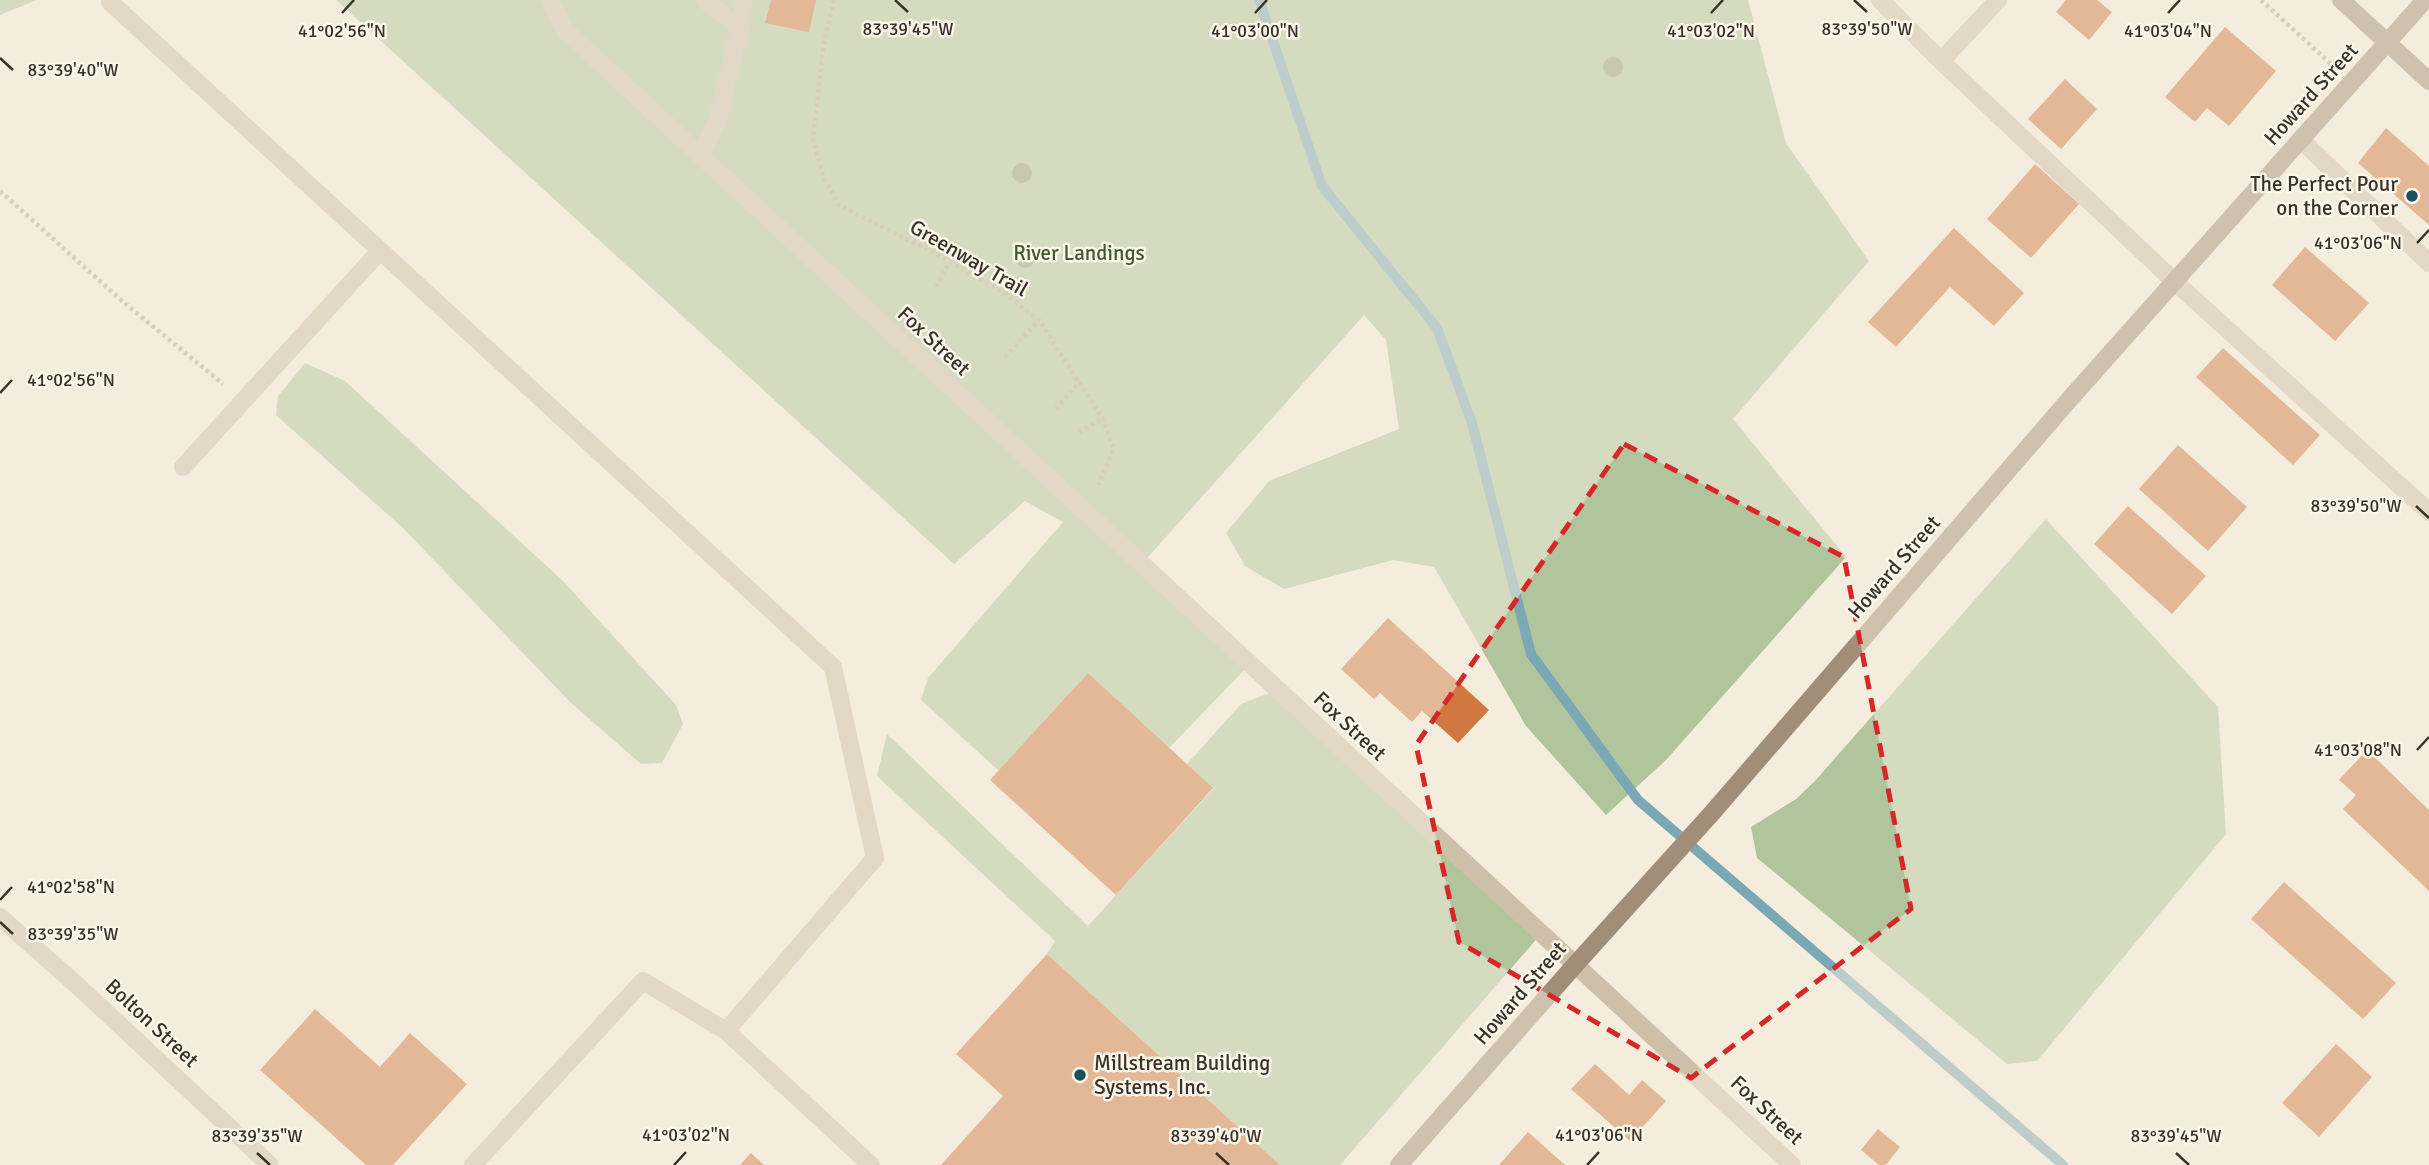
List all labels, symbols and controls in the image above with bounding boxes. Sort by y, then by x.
text: 83°39'45"W [863,18,953,40]
text: 83°39'50"W [1822,18,1912,40]
text: 41°02'56"N [298,20,386,42]
text: 41°03'00"N [1211,20,1299,42]
text: 41°03'02"N [1667,20,1755,42]
text: 41°03'04"N [2124,20,2212,42]
street label: Howard Street [2258,38,2364,150]
text: 83°39'40"W [28,59,118,81]
place label: The Perfect Pour on the Corner [2250,171,2398,221]
marker: The Perfect Pour on the Corner [2404,188,2420,204]
street label: Greenway Trail [905,214,1033,302]
text: 41°03'06"N [2314,232,2402,254]
park label: River Landings [1013,240,1145,266]
street label: Fox Street [892,301,976,381]
text: 41°02'56"N [27,369,115,391]
text: 83°39'50"W [2311,495,2401,517]
street label: Howard Street [1842,510,1946,624]
street label: Fox Street [1308,686,1392,766]
text: 41°03'08"N [2314,739,2402,761]
text: 41°02'58"N [27,876,115,898]
text: 83°39'35"W [28,923,118,945]
street label: Howard Street [1468,936,1572,1050]
street label: Bolton Street [100,973,204,1073]
place label: Millstream Building Systems, Inc. [1094,1050,1270,1100]
marker: Millstream Building Systems, Inc. [1072,1067,1088,1083]
street label: Fox Street [1725,1070,1809,1150]
text: 41°03'02"N [642,1124,730,1146]
text: 41°03'06"N [1555,1124,1643,1146]
text: 83°39'35"W [212,1125,302,1147]
text: 83°39'40"W [1171,1125,1261,1147]
text: 83°39'45"W [2131,1125,2221,1147]

